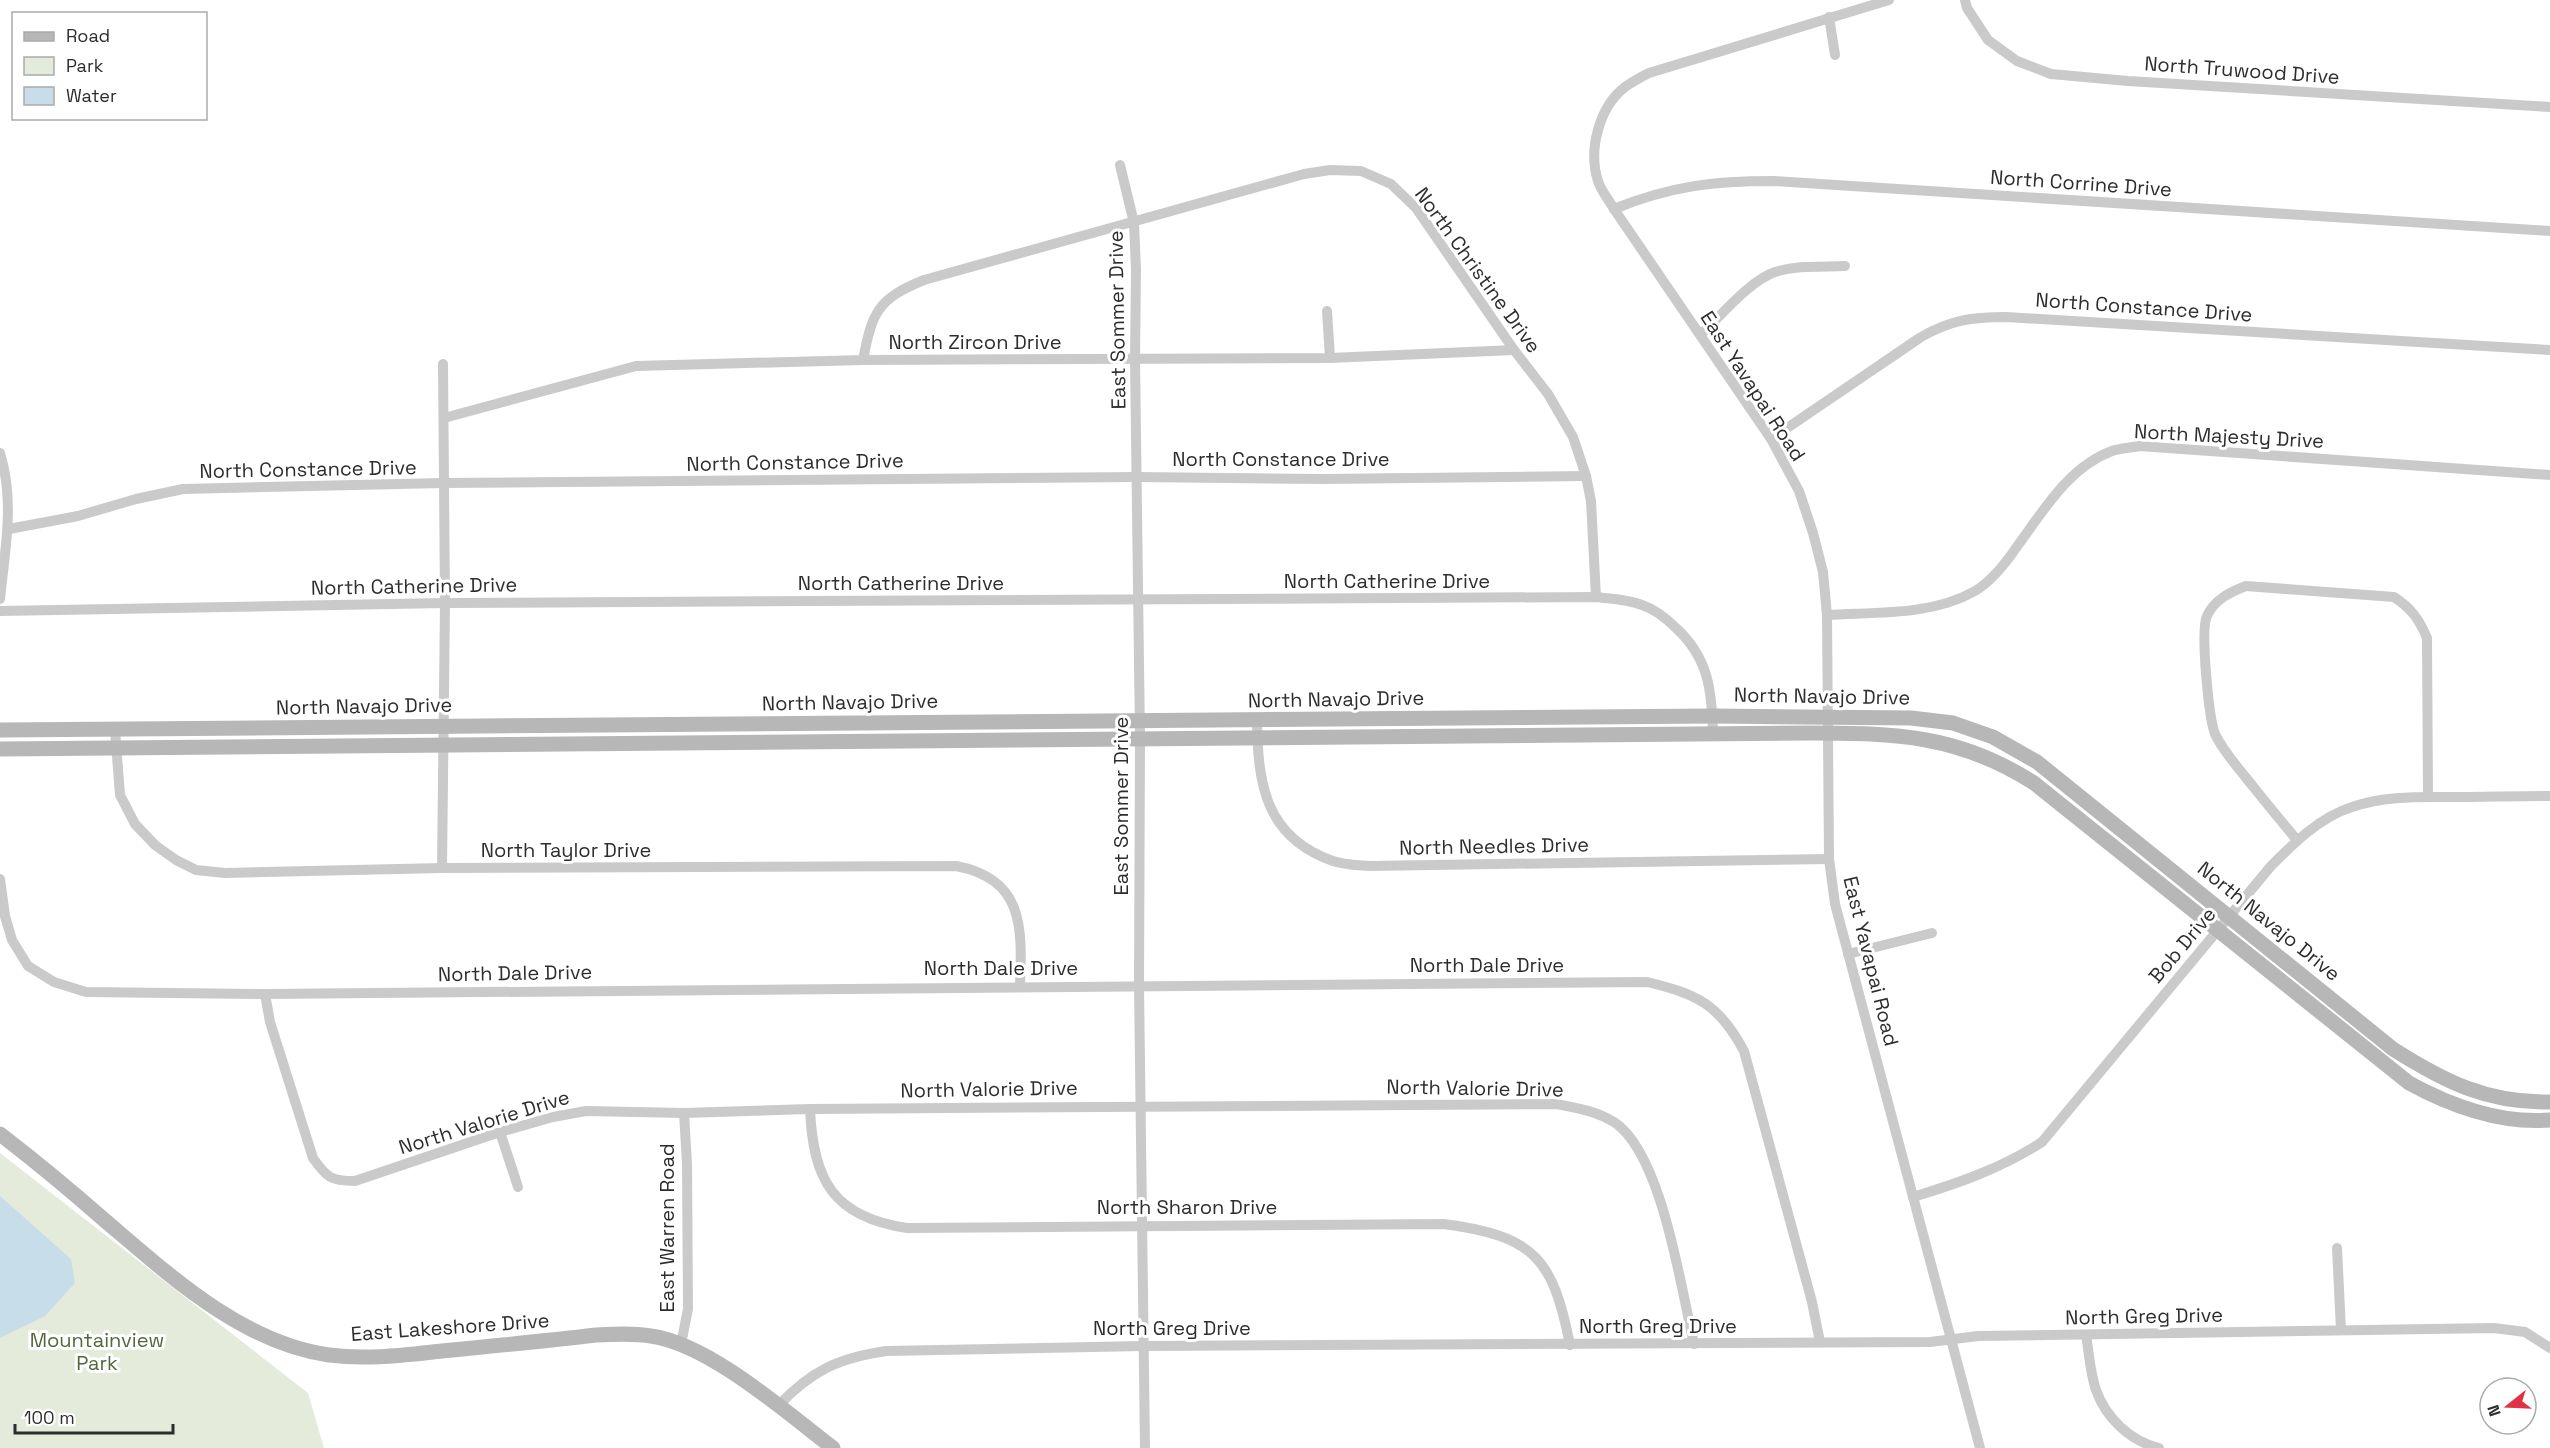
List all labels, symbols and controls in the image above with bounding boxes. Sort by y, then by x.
legend [12,12,207,120]
text: Road [66,24,110,47]
street label: North Truwood Drive [2143,50,2341,90]
text: Park [66,54,104,77]
text: Water [66,84,117,107]
street label: North Corrine Drive [1989,164,2173,202]
street label: North Christine Drive [1409,182,1547,358]
street label: East Sommer Drive [1102,230,1132,410]
street label: North Constance Drive [2035,286,2253,328]
street label: East Yavapai Road [1695,306,1811,466]
street label: North Zircon Drive [888,329,1062,355]
street label: North Majesty Drive [2133,418,2325,454]
street label: North Constance Drive [1172,446,1390,472]
street label: North Constance Drive [686,447,904,477]
street label: North Constance Drive [199,454,417,484]
street label: North Catherine Drive [1284,568,1490,594]
street label: North Catherine Drive [798,570,1004,596]
street label: North Catherine Drive [311,571,517,601]
street label: North Navajo Drive [1734,681,1910,711]
street label: North Navajo Drive [1248,684,1424,714]
street label: North Navajo Drive [762,687,938,717]
street label: North Navajo Drive [276,691,452,721]
street label: East Sommer Drive [1108,717,1134,895]
street label: North Needles Drive [1399,831,1589,861]
street label: North Taylor Drive [481,837,651,863]
street label: North Navajo Drive [2192,855,2346,987]
street label: East Yavapai Road [1837,873,1905,1049]
street label: Bob Drive [2143,902,2221,988]
street label: North Dale Drive [1410,952,1564,978]
street label: North Dale Drive [924,955,1078,981]
street label: North Dale Drive [438,959,592,987]
street label: North Valorie Drive [1386,1073,1564,1103]
street label: North Valorie Drive [900,1074,1078,1104]
street label: North Valorie Drive [395,1084,573,1160]
street label: East Warren Road [654,1143,680,1313]
street label: North Sharon Drive [1097,1194,1277,1220]
street label: North Greg Drive [2065,1302,2223,1330]
street label: East Lakeshore Drive [350,1307,550,1347]
street label: North Greg Drive [1579,1313,1737,1339]
street label: North Greg Drive [1093,1315,1251,1341]
park label: Mountainview Park [30,1327,164,1376]
north arrow [2478,1376,2538,1436]
scale bar [15,1397,172,1435]
text: N [2483,1402,2506,1419]
text: 100 m [24,1406,75,1429]

